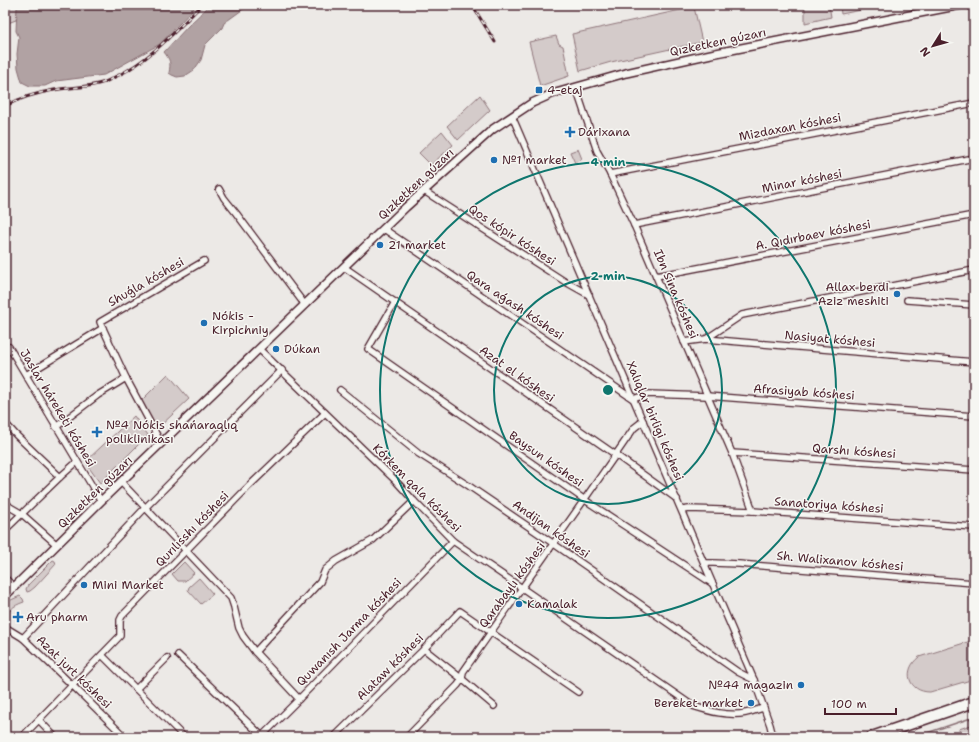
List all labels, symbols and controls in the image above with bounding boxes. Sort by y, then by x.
street label: Qızketken gúzarı [668,24,768,60]
north arrow [913,26,953,66]
text: N [917,43,934,60]
place label: 4-etaj [547,82,583,98]
marker: 4-etaj [534,85,544,95]
street label: Mizdaxan kóshesi [737,109,843,145]
place label: Dárixana [578,124,631,140]
marker: Dárixana [565,127,575,137]
street label: Qızketken gúzarı [375,145,457,223]
place label: №1 market [502,152,567,168]
text: 4 min [591,154,626,170]
marker: №1 market [489,155,499,165]
street label: Minar kóshesi [761,165,843,197]
street label: Qos kópir kóshesi [465,201,559,269]
street label: A. Qıdırbaev kóshesi [754,216,872,254]
place label: 21 market [388,237,446,253]
marker: 21 market [375,240,385,250]
street label: Ibn Sina kóshesi [650,247,702,341]
street label: Shuǵla kóshesi [105,254,187,310]
street label: Qara aǵash kóshesi [463,266,567,344]
text: 2 min [591,268,626,284]
place label: Allax berdi Aziz meshiti [818,279,889,309]
marker: Allax berdi Aziz meshiti [892,289,902,299]
place label: Nókis - Kirpichniy [212,308,269,338]
marker: Nókis - Kirpichniy [199,318,209,328]
street label: Nasiyat kóshesi [784,327,876,351]
place label: Dúkan [284,341,320,357]
street label: Azat el kóshesi [476,342,558,406]
marker: Dúkan [271,344,281,354]
street label: Jaslar háreketi kóshesi [16,346,100,470]
street label: Xalıqlar birligi kóshesi [623,359,687,483]
street label: Afrasiyab kóshesi [753,380,855,404]
centre of rings [601,383,615,397]
place label: №4 Nókis shańaraqlıq poliklinikası [106,417,238,447]
marker: №4 Nókis shańaraqlıq poliklinikası [91,426,103,438]
street label: Baysun kóshesi [506,427,586,491]
street label: Kórkem qala kóshesi [369,440,465,536]
street label: Qarshı kóshesi [812,440,896,462]
street label: Qızketken gúzarı [54,452,136,532]
street label: Qurılısshı kóshesi [152,488,232,570]
street label: Sanatoriya kóshesi [774,493,884,517]
street label: Andijan kóshesi [509,496,593,562]
street label: Qarabaylı kóshesi [475,539,549,631]
street label: Sh. Walixanov kóshesi [776,547,904,575]
street label: Quwanısh Jarma kóshesi [293,574,405,690]
place label: Mini Market [92,577,164,593]
marker: Mini Market [79,580,89,590]
place label: Kamalak [527,596,578,612]
marker: Kamalak [514,599,524,609]
place label: Aru pharm [26,609,88,625]
marker: Aru pharm [13,612,23,622]
street label: Alataw kóshesi [353,630,427,704]
street label: Azat jurt kóshesi [33,632,115,712]
place label: №44 magazin [708,677,793,693]
marker: №44 magazin [796,680,806,690]
scale bar [825,690,896,716]
place label: Bereket market [654,695,743,711]
text: 100 m [831,696,867,712]
marker: Bereket market [746,698,756,708]

